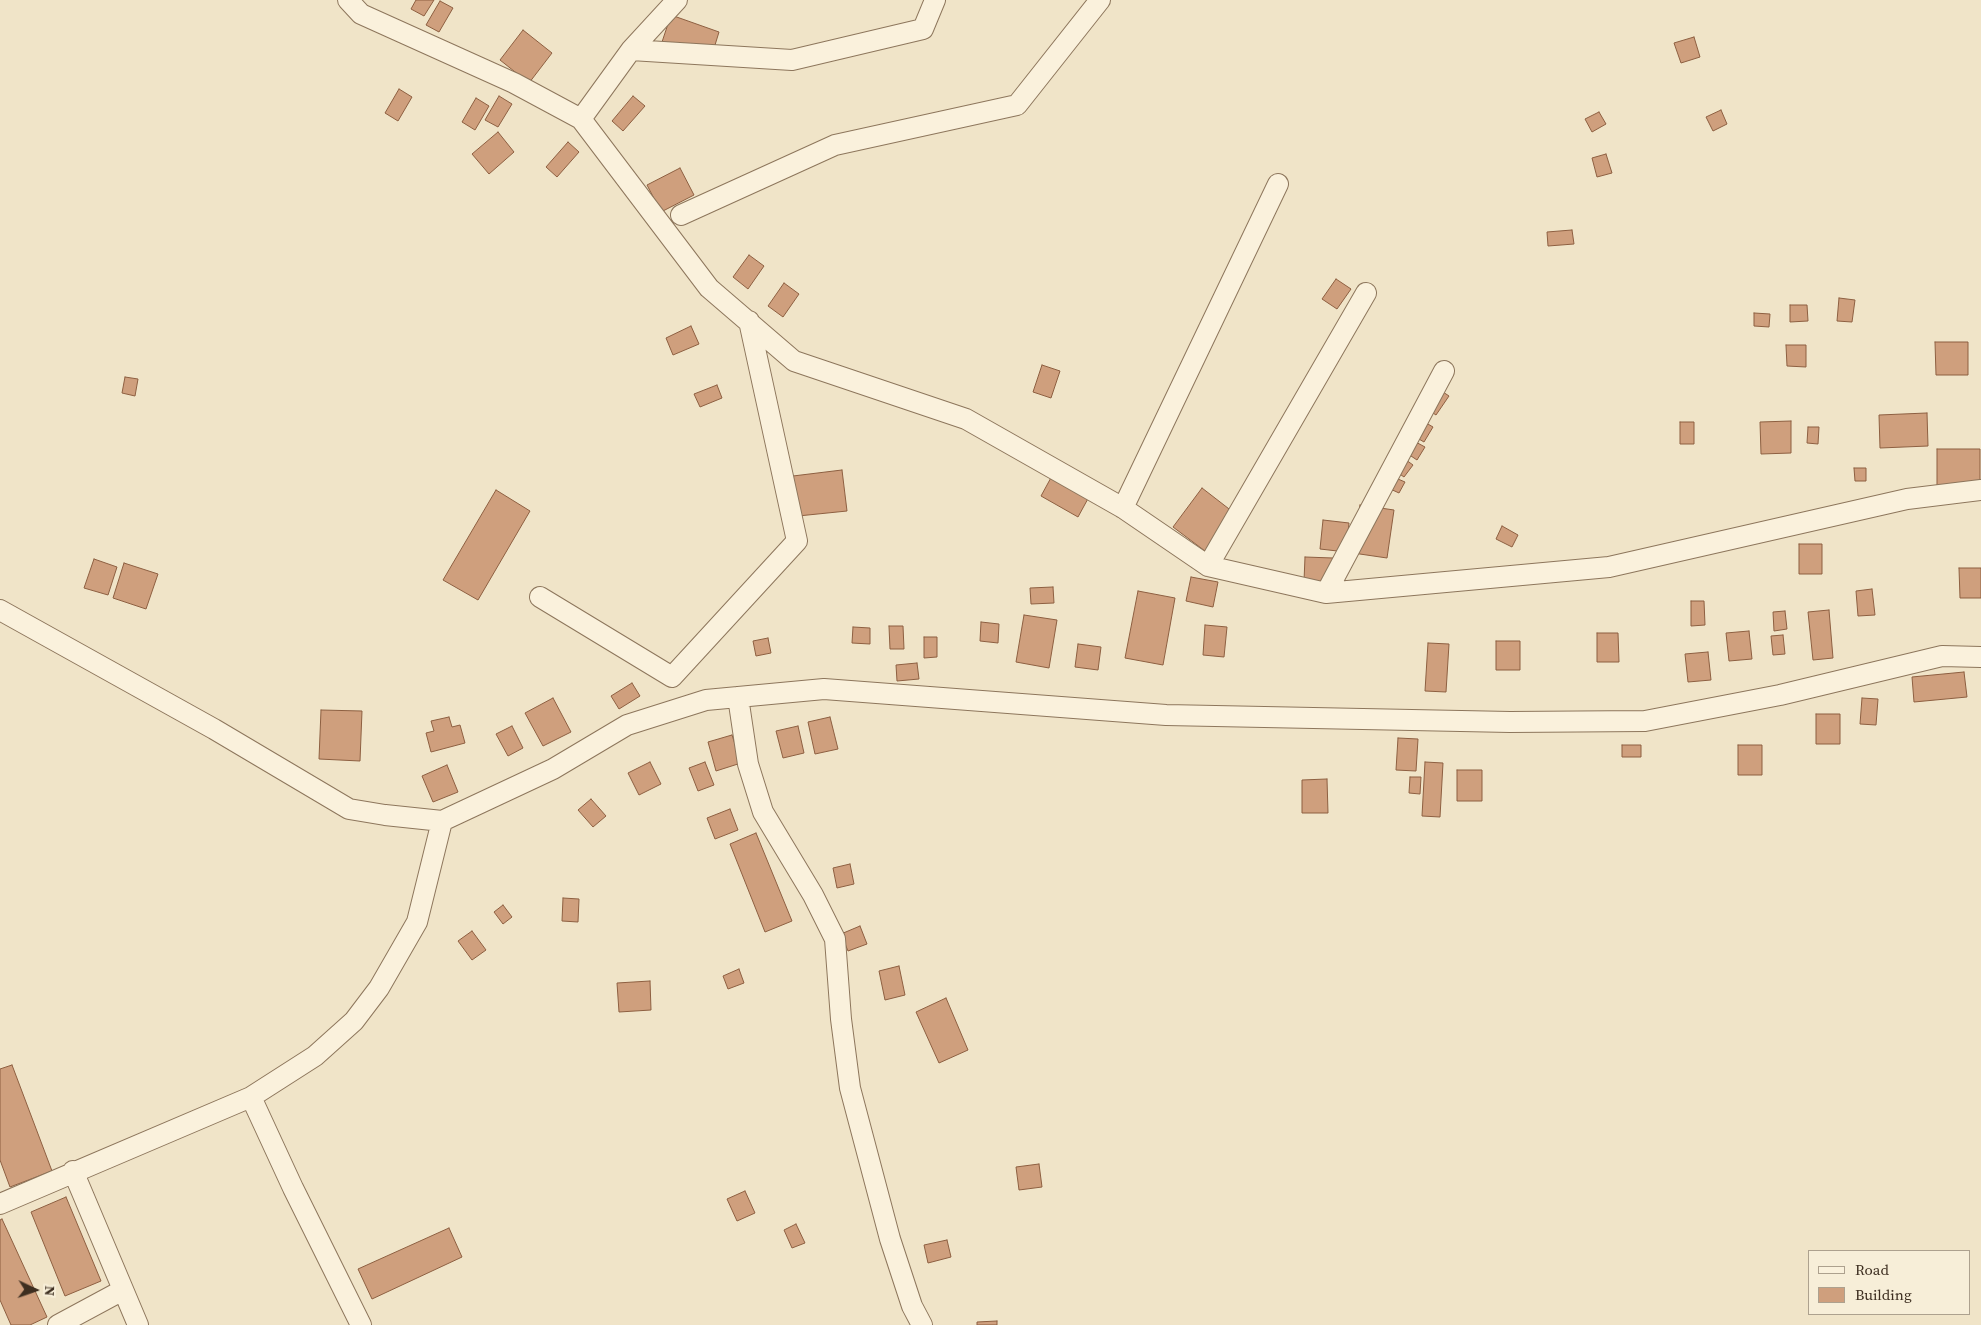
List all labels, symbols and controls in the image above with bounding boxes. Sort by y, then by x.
legend [1808,1250,1971,1315]
text: Road [1855,1259,1889,1280]
north arrow [10,1265,60,1315]
text: Building [1855,1284,1912,1305]
text: N [40,1285,60,1296]

